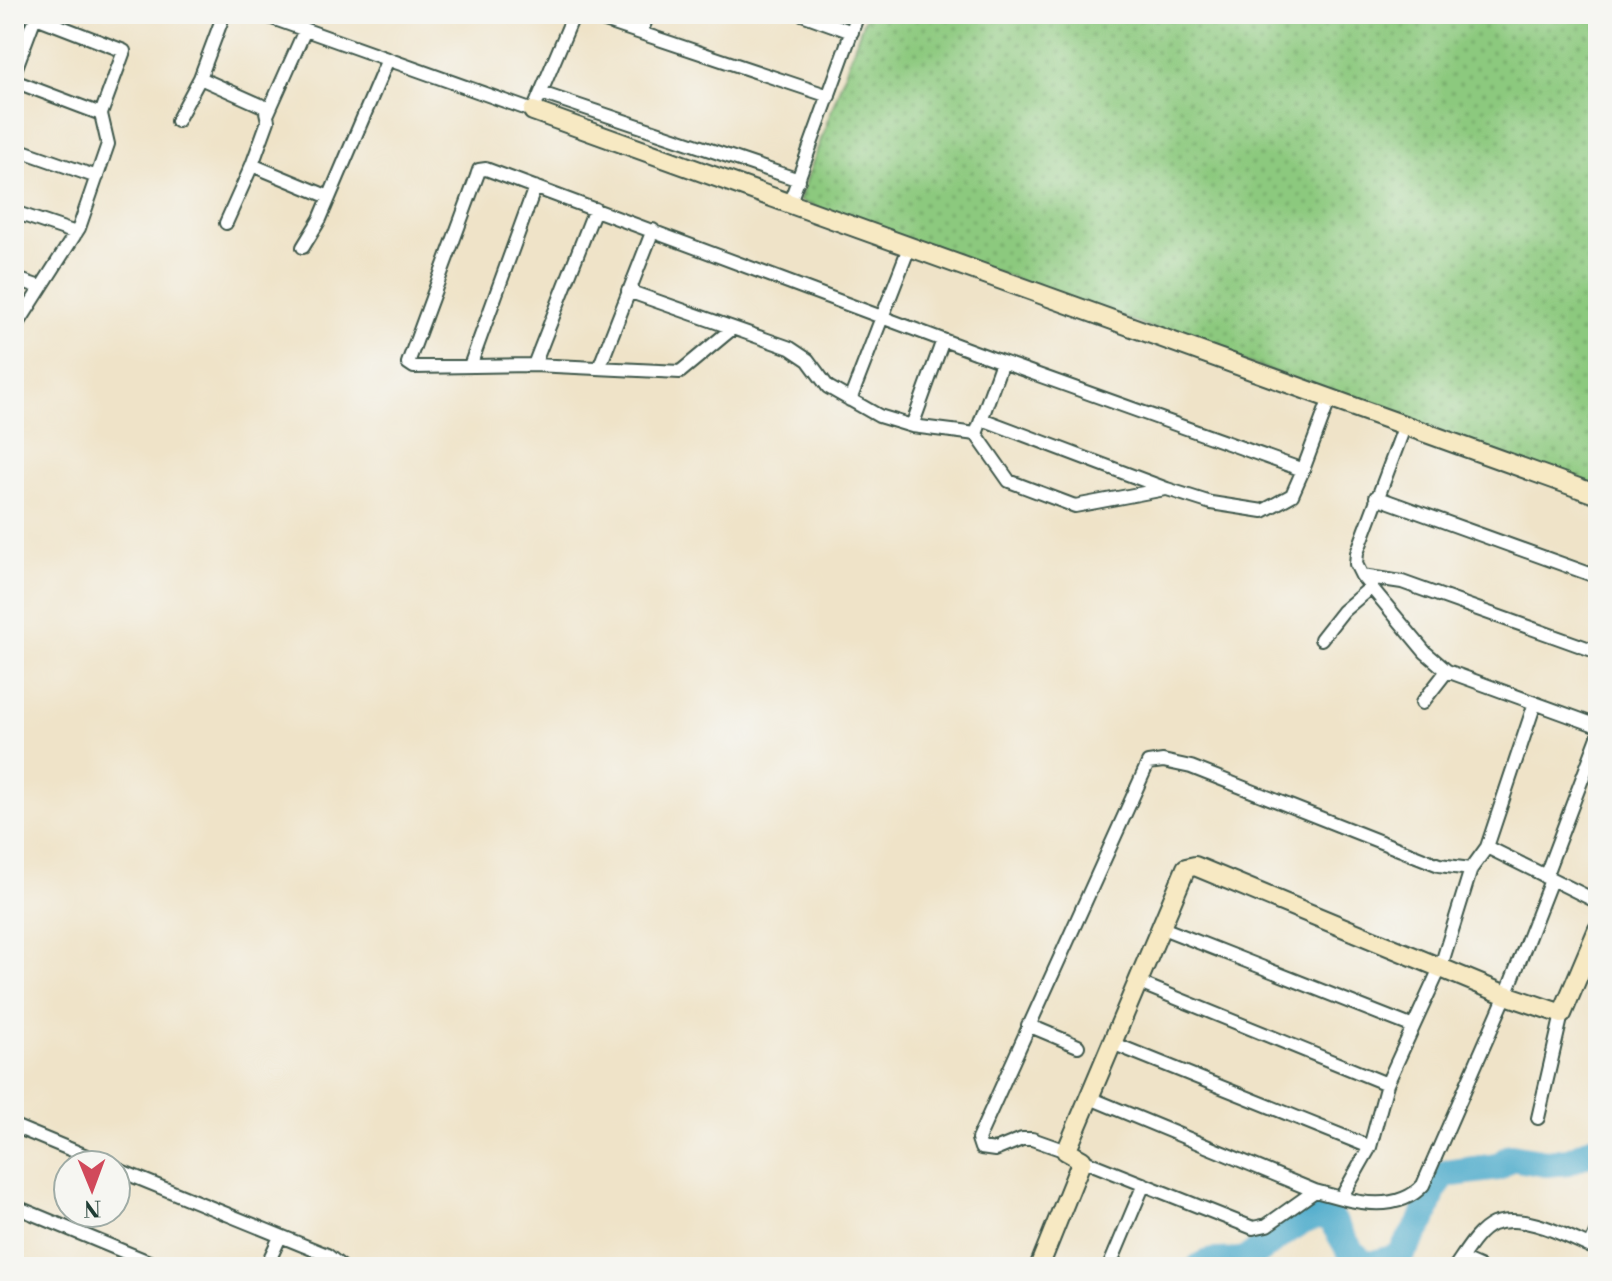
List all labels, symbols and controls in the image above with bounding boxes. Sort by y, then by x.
north arrow [52,1149,132,1229]
text: N [83,1194,101,1221]

